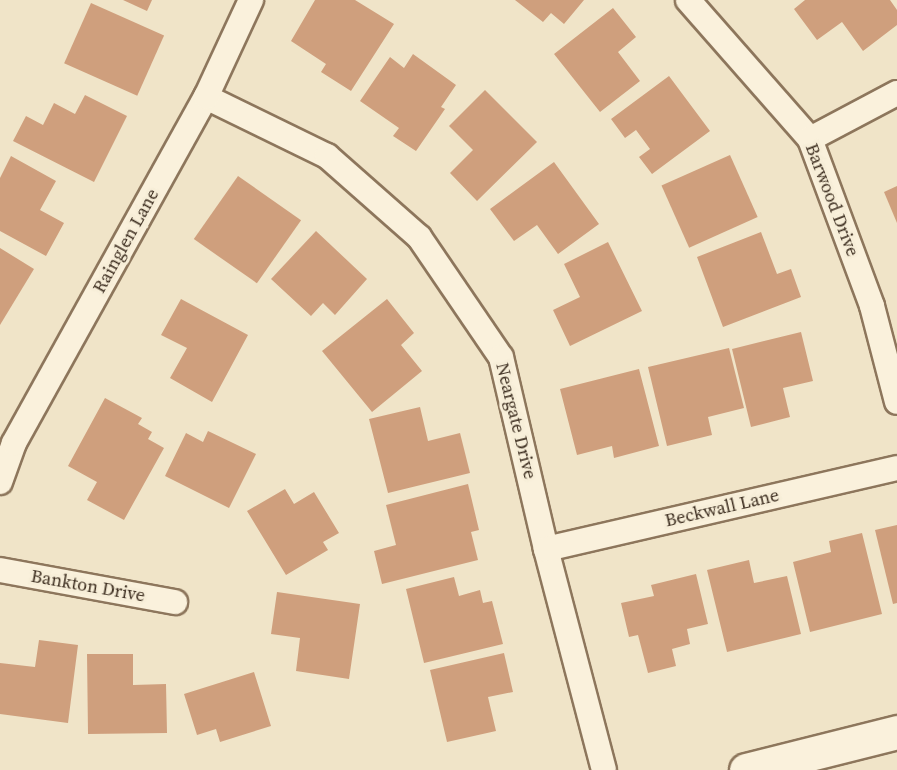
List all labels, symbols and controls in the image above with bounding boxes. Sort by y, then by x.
street label: Barwood Drive [801,141,863,259]
street label: Rainglen Lane [88,185,164,297]
street label: Neargate Drive [491,361,541,481]
street label: Beckwall Lane [663,484,781,532]
street label: Bankton Drive [29,565,147,607]

